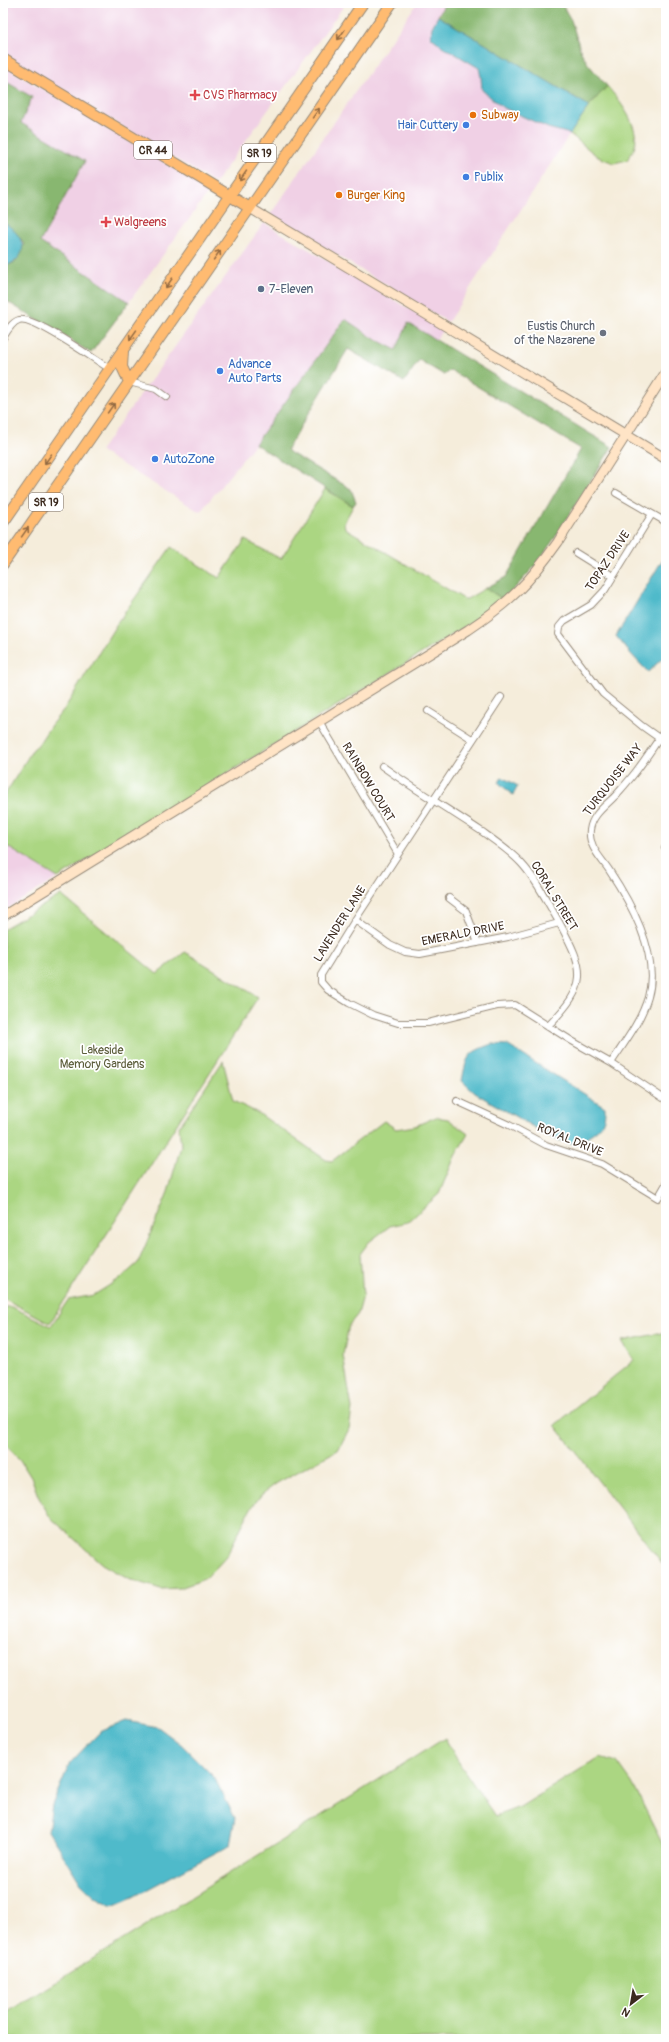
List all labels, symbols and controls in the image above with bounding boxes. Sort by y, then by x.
one-way arrow [337,29,345,40]
place label: CVS Pharmacy [203,88,277,103]
marker: CVS Pharmacy [190,90,200,100]
one-way arrow [312,108,320,119]
place label: Subway [481,108,519,123]
marker: Subway [468,110,478,120]
place label: Hair Cuttery [397,118,458,133]
marker: Hair Cuttery [461,120,471,130]
road number: CR 44 [134,141,172,159]
road number: SR 19 [242,144,276,162]
place label: Publix [474,170,504,185]
one-way arrow [239,171,247,182]
marker: Publix [461,172,471,182]
place label: Burger King [347,188,405,203]
marker: Burger King [334,190,344,200]
place label: Walgreens [114,215,167,230]
marker: Walgreens [101,217,111,227]
one-way arrow [213,250,221,261]
one-way arrow [165,278,173,289]
place label: 7-Eleven [269,282,314,297]
marker: 7-Eleven [256,284,266,294]
place label: Eustis Church of the Nazarene [514,319,595,348]
marker: Eustis Church of the Nazarene [598,328,608,338]
one-way arrow [129,330,137,341]
place label: Advance Auto Parts [228,357,282,386]
marker: Advance Auto Parts [215,366,225,376]
one-way arrow [107,403,115,414]
place label: AutoZone [163,452,214,467]
one-way arrow [44,453,52,464]
marker: AutoZone [150,454,160,464]
road number: SR 19 [29,493,63,511]
one-way arrow [21,527,29,538]
street label: TOPAZ DRIVE [582,528,634,594]
street label: RAINBOW COURT [338,740,398,825]
street label: TURQUOISE WAY [580,741,646,819]
street label: CORAL STREET [527,859,581,934]
street label: LAVENDER LANE [311,883,369,965]
street label: EMERALD DRIVE [420,919,506,949]
park label: Lakeside Memory Gardens [60,1043,145,1072]
street label: ROYAL DRIVE [535,1120,605,1160]
north arrow [611,1984,651,2024]
text: N [619,2004,633,2020]

